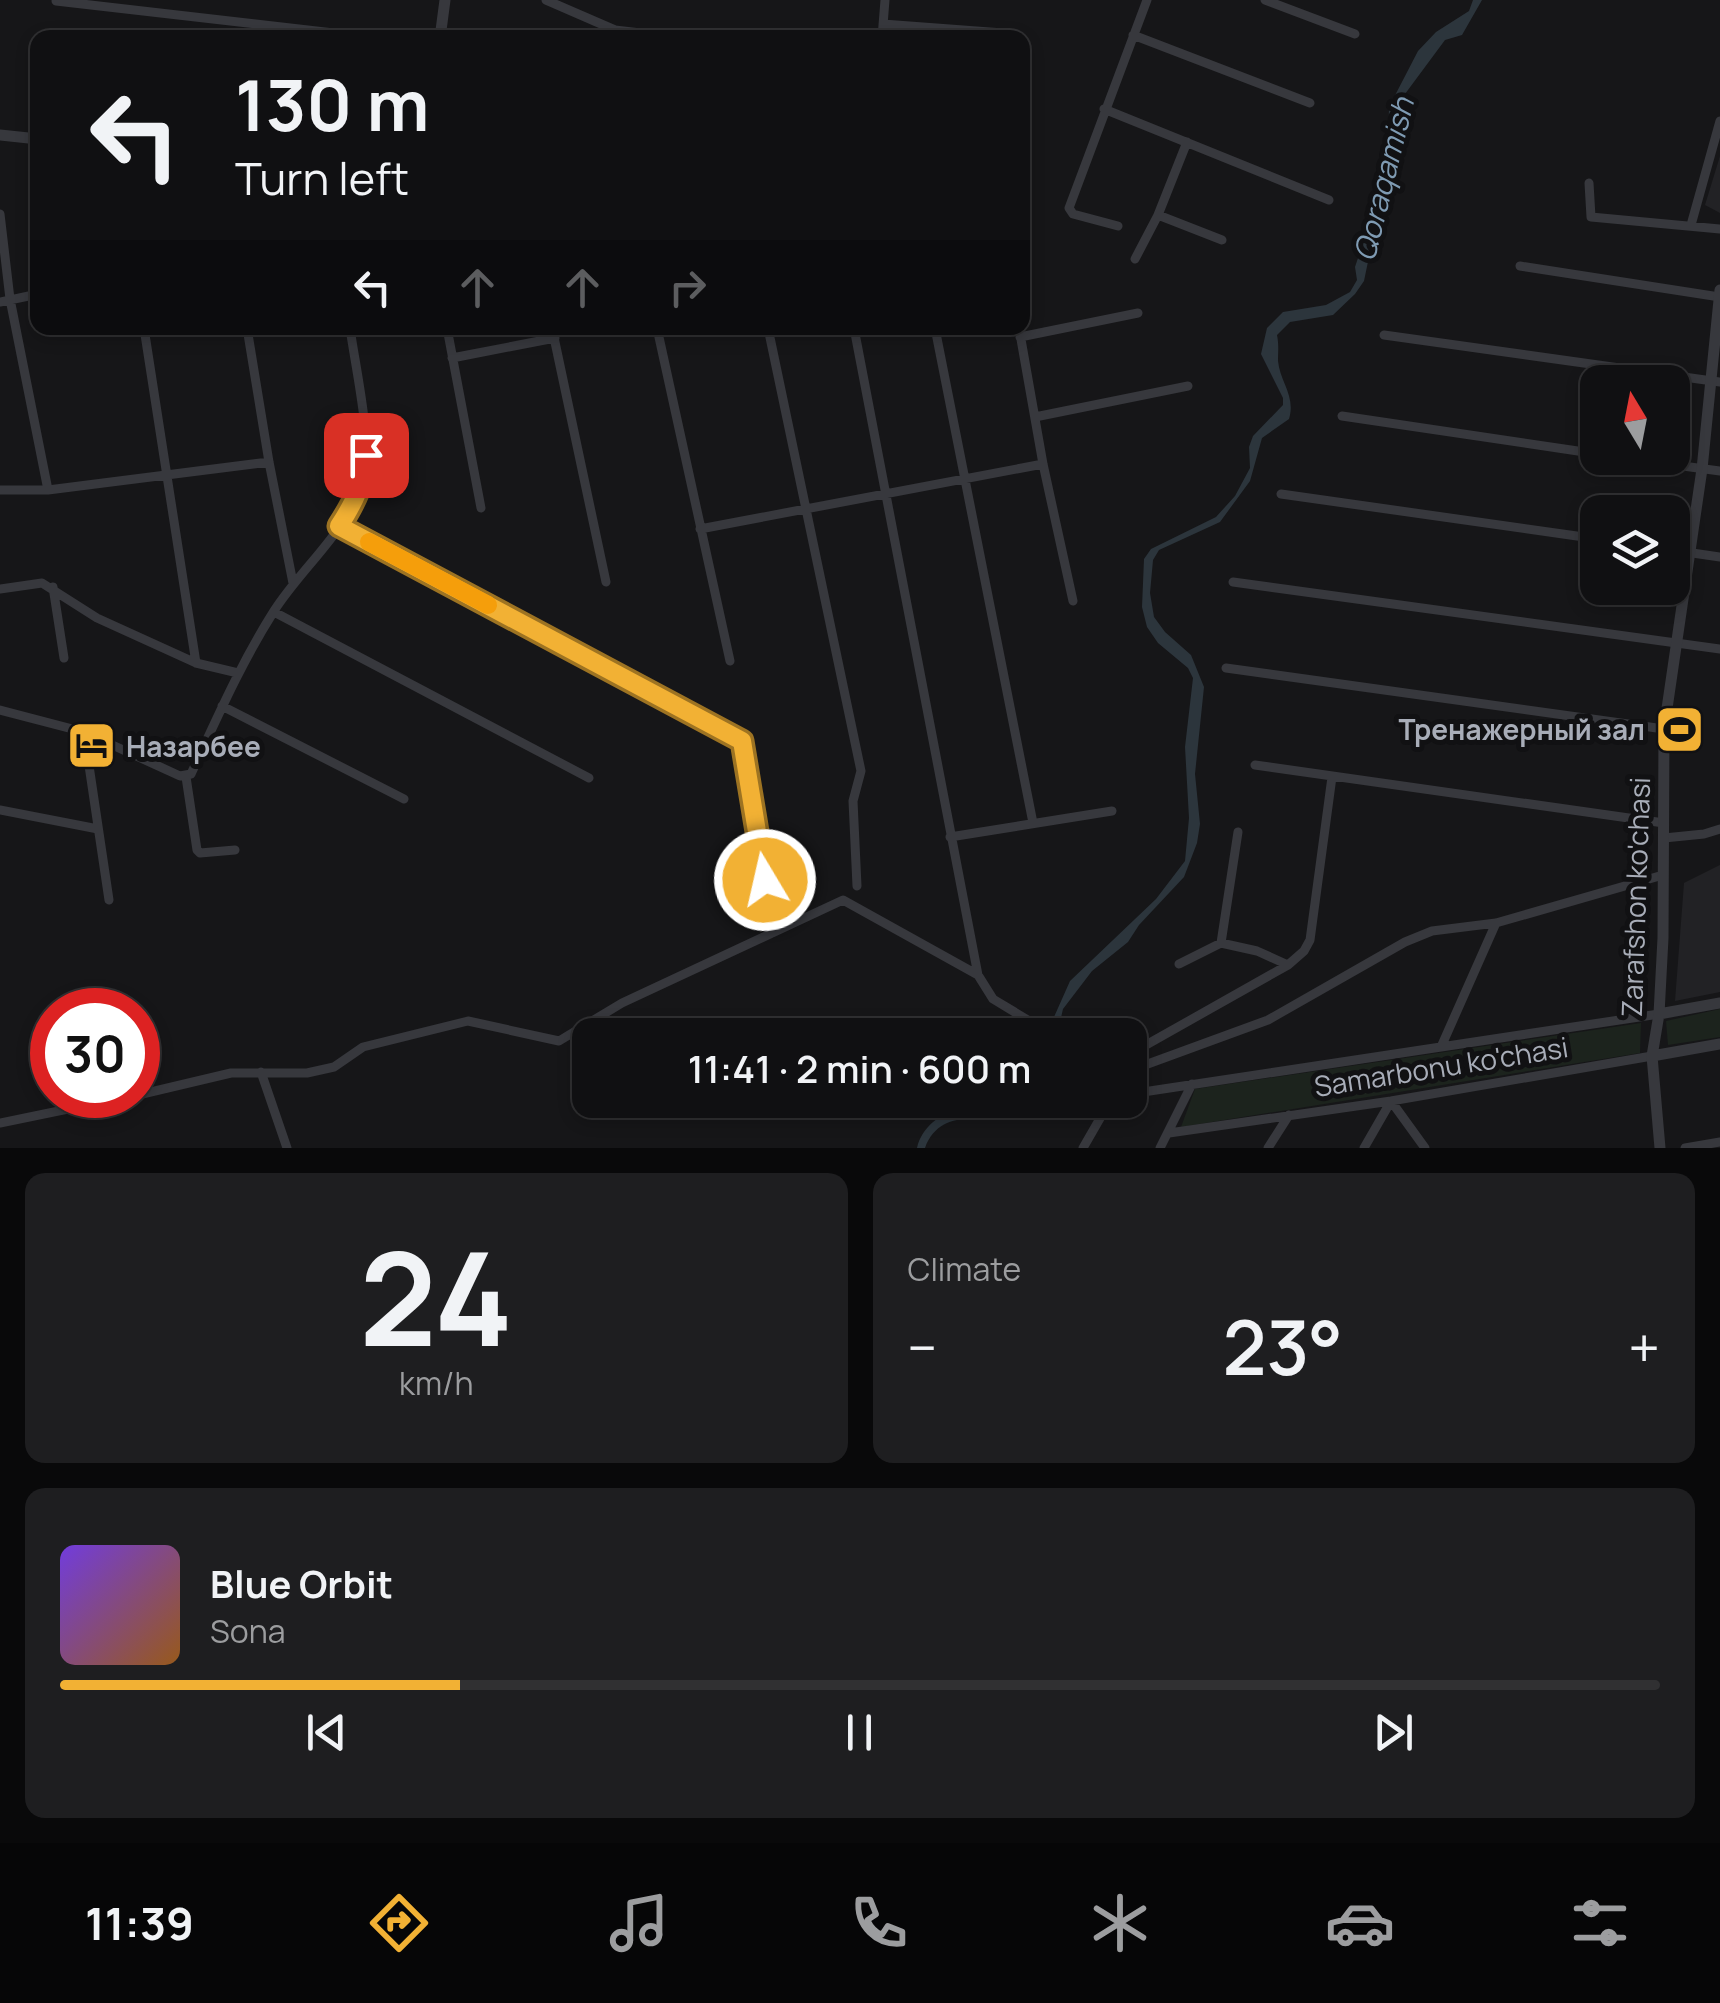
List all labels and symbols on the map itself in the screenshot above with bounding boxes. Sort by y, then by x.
water label: Qoraqamish [1343,92,1423,265]
north arrow [1580,365,1690,475]
pin [324,413,409,498]
sports icon: Тренажерный зал [1654,703,1706,755]
place label: Тренажерный зал [1398,710,1645,748]
hotel icon: Назарбее [65,720,117,772]
place label: Назарбее [126,727,261,765]
street label: Zarafshon ko'chasi [1612,776,1658,1018]
position arrow [713,828,817,932]
speed limit sign: 30 [30,988,160,1118]
street label: Samarbonu ko'chasi [1311,1027,1571,1105]

